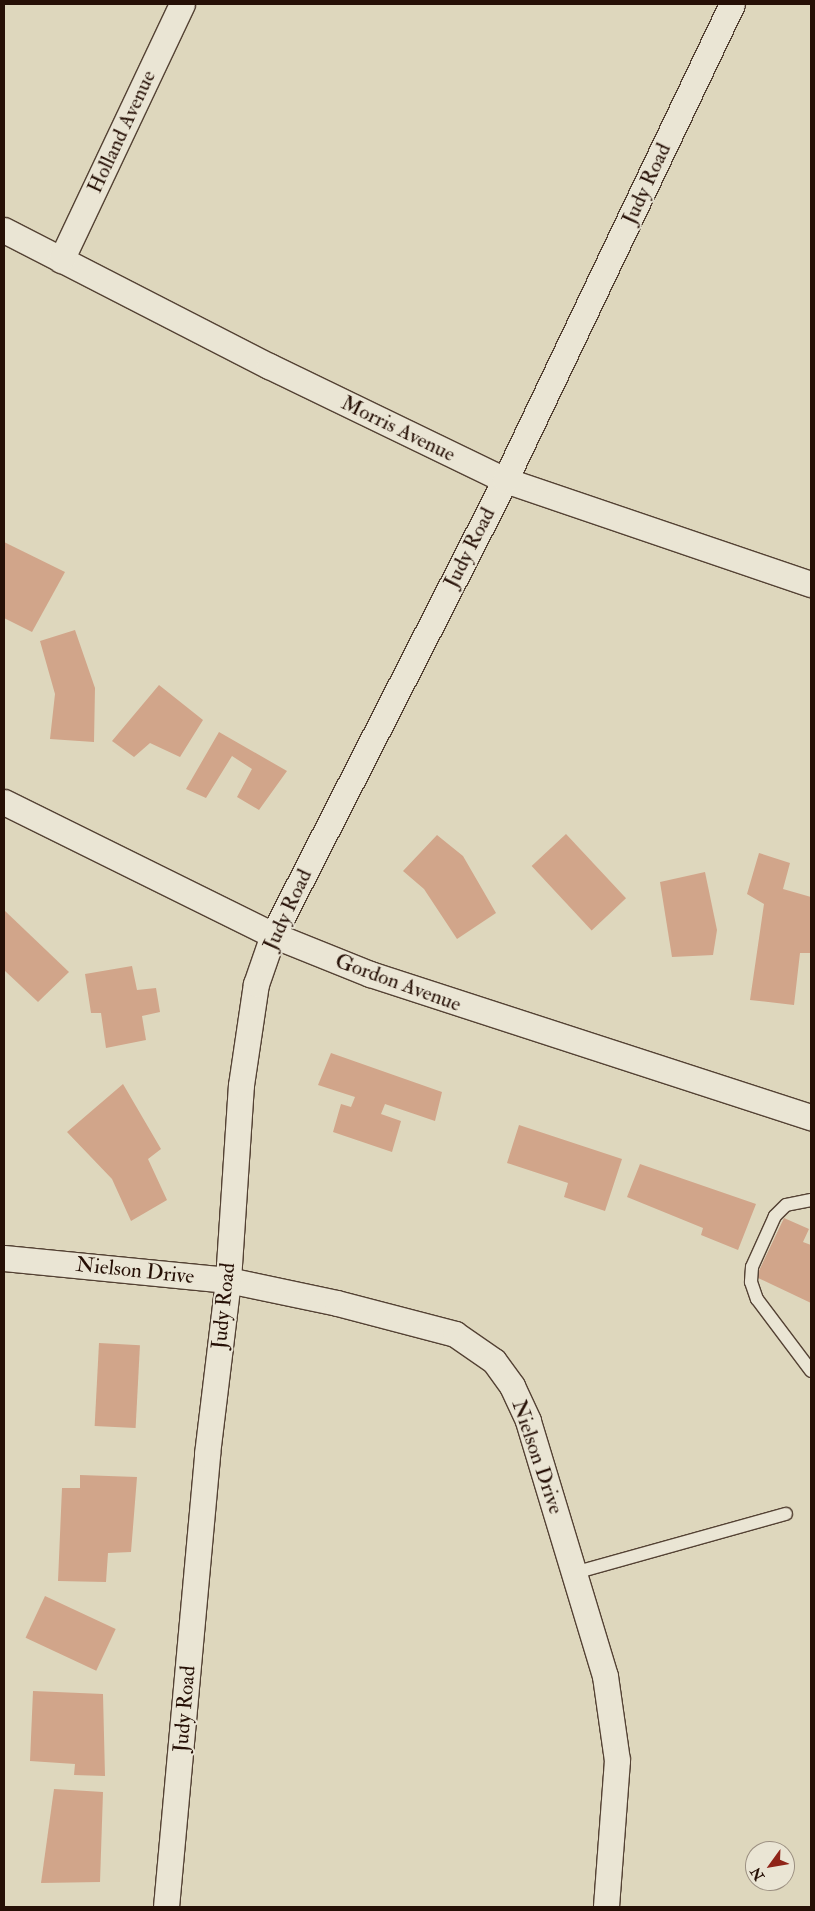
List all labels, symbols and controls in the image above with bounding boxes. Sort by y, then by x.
street label: Holland Avenue [83,67,161,197]
street label: Judy Road [617,139,677,229]
street label: Morris Avenue [337,391,459,467]
street label: Judy Road [439,504,501,592]
street label: Judy Road [258,865,318,955]
street label: Gordon Avenue [332,949,464,1017]
street label: Nielson Drive [75,1252,195,1290]
street label: Judy Road [207,1262,241,1350]
street label: Nielson Drive [506,1397,568,1517]
street label: Judy Road [169,1665,201,1753]
north arrow [745,1841,795,1891]
text: N [747,1864,768,1884]

